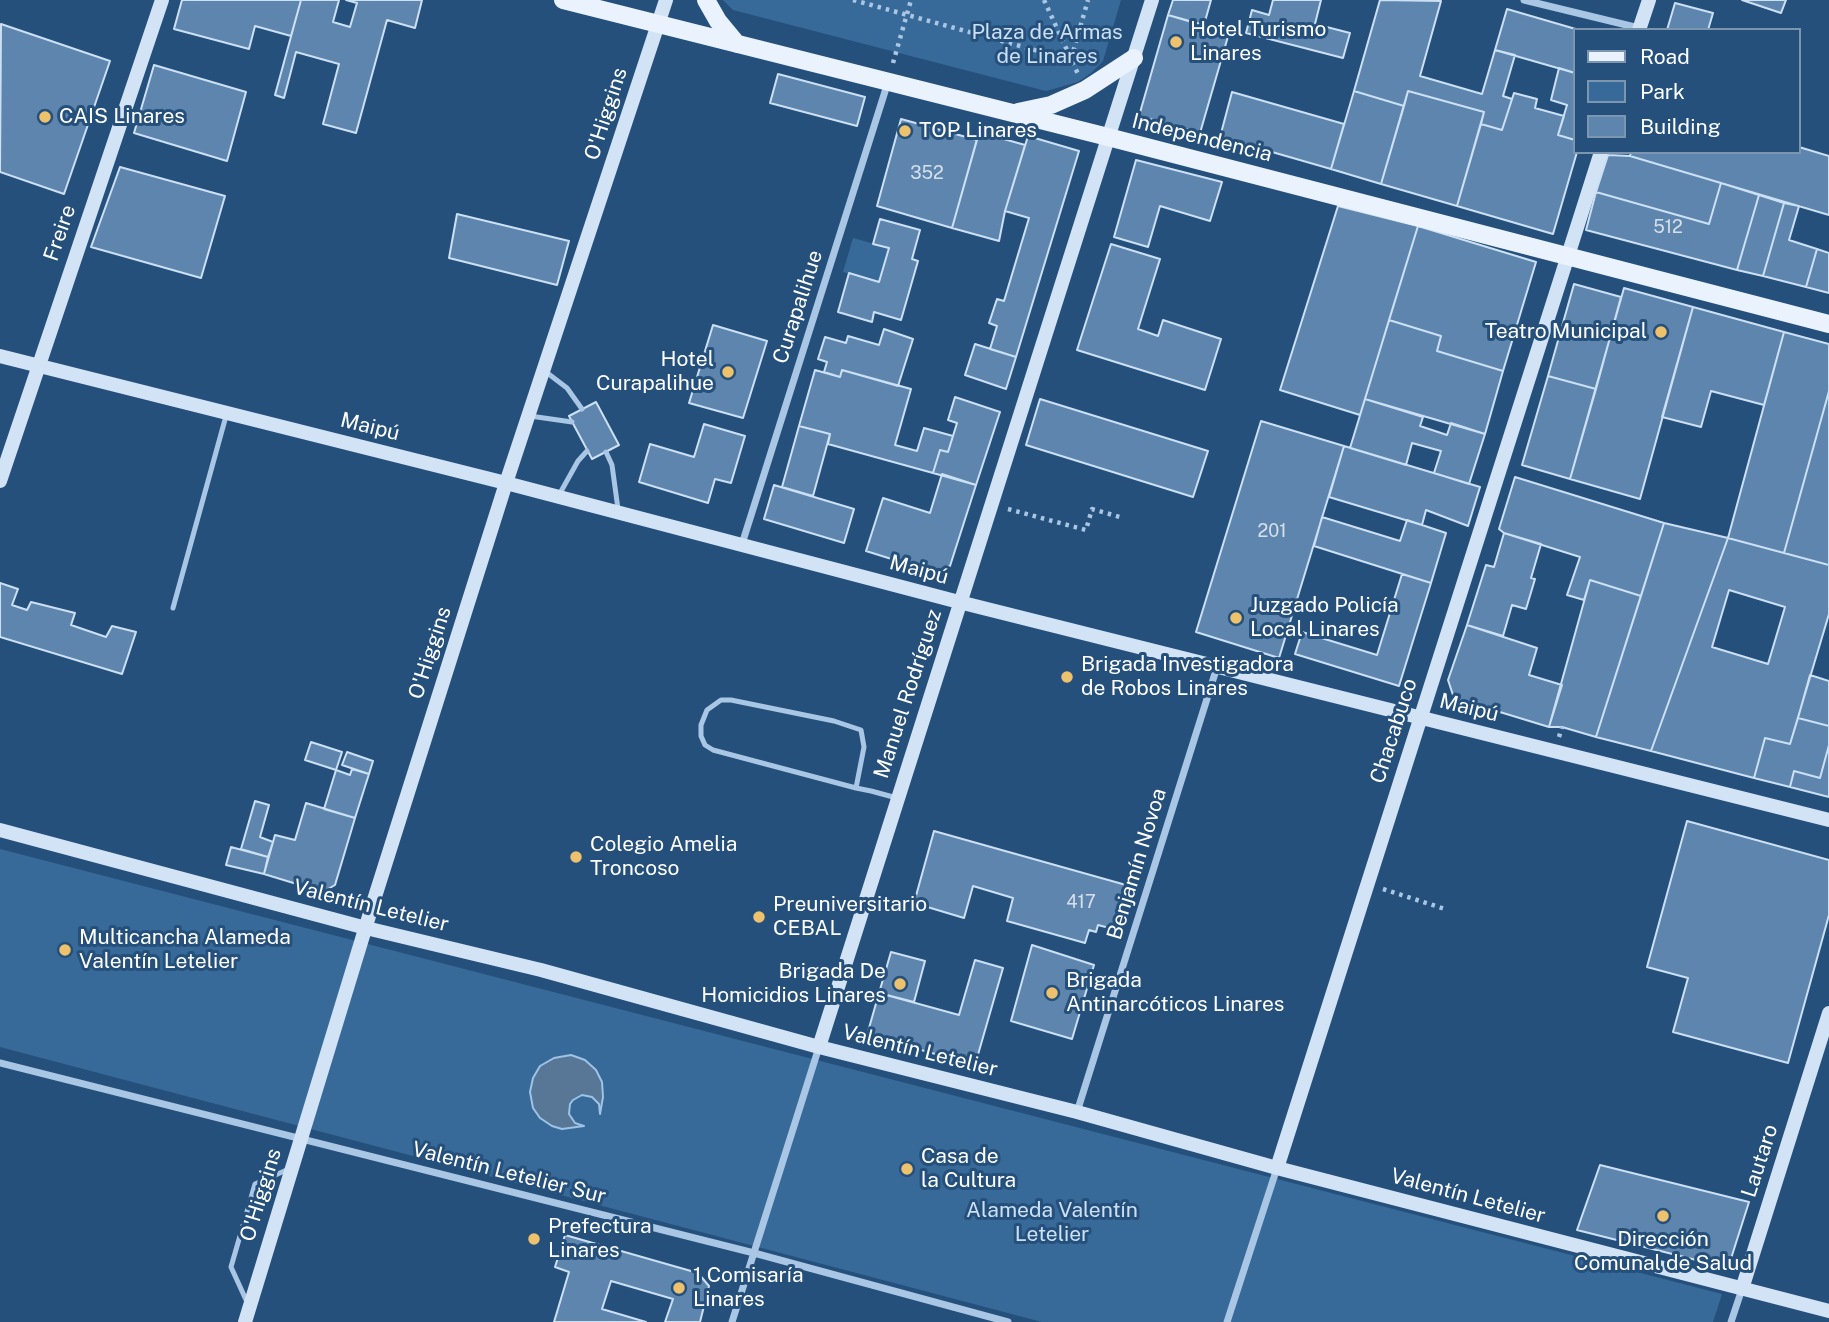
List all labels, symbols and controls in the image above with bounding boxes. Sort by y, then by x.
place label: Hotel Turismo Linares [1190,17,1326,67]
park label: Plaza de Armas de Linares [971,20,1123,70]
legend [1574,28,1801,154]
marker: Hotel Turismo Linares [1168,34,1184,50]
text: Road [1640,44,1690,69]
street label: O'Higgins [579,65,633,163]
text: Park [1640,79,1685,104]
place label: CAIS Linares [59,104,185,130]
street label: Independencia [1129,108,1275,168]
marker: CAIS Linares [37,109,53,125]
text: Building [1640,114,1721,139]
place label: TOP Linares [919,118,1037,144]
marker: TOP Linares [897,123,913,139]
house number: 352 [910,162,944,184]
street label: Freire [39,202,81,264]
house number: 512 [1653,216,1683,238]
street label: Curapalihue [768,247,828,367]
place label: Teatro Municipal [1485,319,1647,345]
marker: Teatro Municipal [1653,324,1669,340]
place label: Hotel Curapalihue [596,347,714,397]
marker: Hotel Curapalihue [720,364,736,380]
street label: Maipú [338,408,402,446]
house number: 201 [1257,520,1287,542]
street label: Maipú [887,550,951,590]
place label: Juzgado Policía Local Linares [1250,593,1399,643]
street label: O'Higgins [403,604,457,702]
street label: Manuel Rodríguez [869,606,947,782]
marker: Juzgado Policía Local Linares [1228,610,1244,626]
place label: Brigada Investigadora de Robos Linares [1081,652,1294,702]
marker: Brigada Investigadora de Robos Linares [1059,669,1075,685]
street label: Chacabuco [1365,675,1423,787]
street label: Maipú [1437,689,1501,727]
street label: Benjamín Novoa [1102,785,1172,943]
place label: Colegio Amelia Troncoso [590,832,737,882]
marker: Colegio Amelia Troncoso [568,849,584,865]
street label: Valentín Letelier [291,875,451,937]
house number: 417 [1066,891,1096,913]
place label: Preuniversitario CEBAL [773,892,927,942]
marker: Preuniversitario CEBAL [751,909,767,925]
place label: Multicancha Alameda Valentín Letelier [79,925,291,975]
marker: Multicancha Alameda Valentín Letelier [57,942,73,958]
place label: Brigada De Homicidios Linares [701,959,886,1009]
place label: Brigada Antinarcóticos Linares [1066,968,1284,1018]
marker: Brigada De Homicidios Linares [892,976,908,992]
marker: Brigada Antinarcóticos Linares [1044,985,1060,1001]
street label: Valentín Letelier [840,1020,1000,1082]
street label: Lautaro [1736,1121,1784,1201]
street label: Valentín Letelier Sur [409,1137,609,1209]
place label: Casa de la Cultura [921,1144,1016,1194]
street label: O'Higgins [235,1146,287,1244]
marker: Casa de la Cultura [899,1161,915,1177]
street label: Valentín Letelier [1388,1163,1548,1229]
park label: Alameda Valentín Letelier [966,1198,1138,1248]
marker: Dirección Comunal de Salud [1655,1208,1671,1224]
place label: Prefectura Linares [548,1214,652,1264]
place label: Dirección Comunal de Salud [1574,1227,1752,1277]
marker: Prefectura Linares [526,1231,542,1247]
place label: 1 Comisaría Linares [693,1263,803,1313]
marker: 1 Comisaría Linares [671,1280,687,1296]

